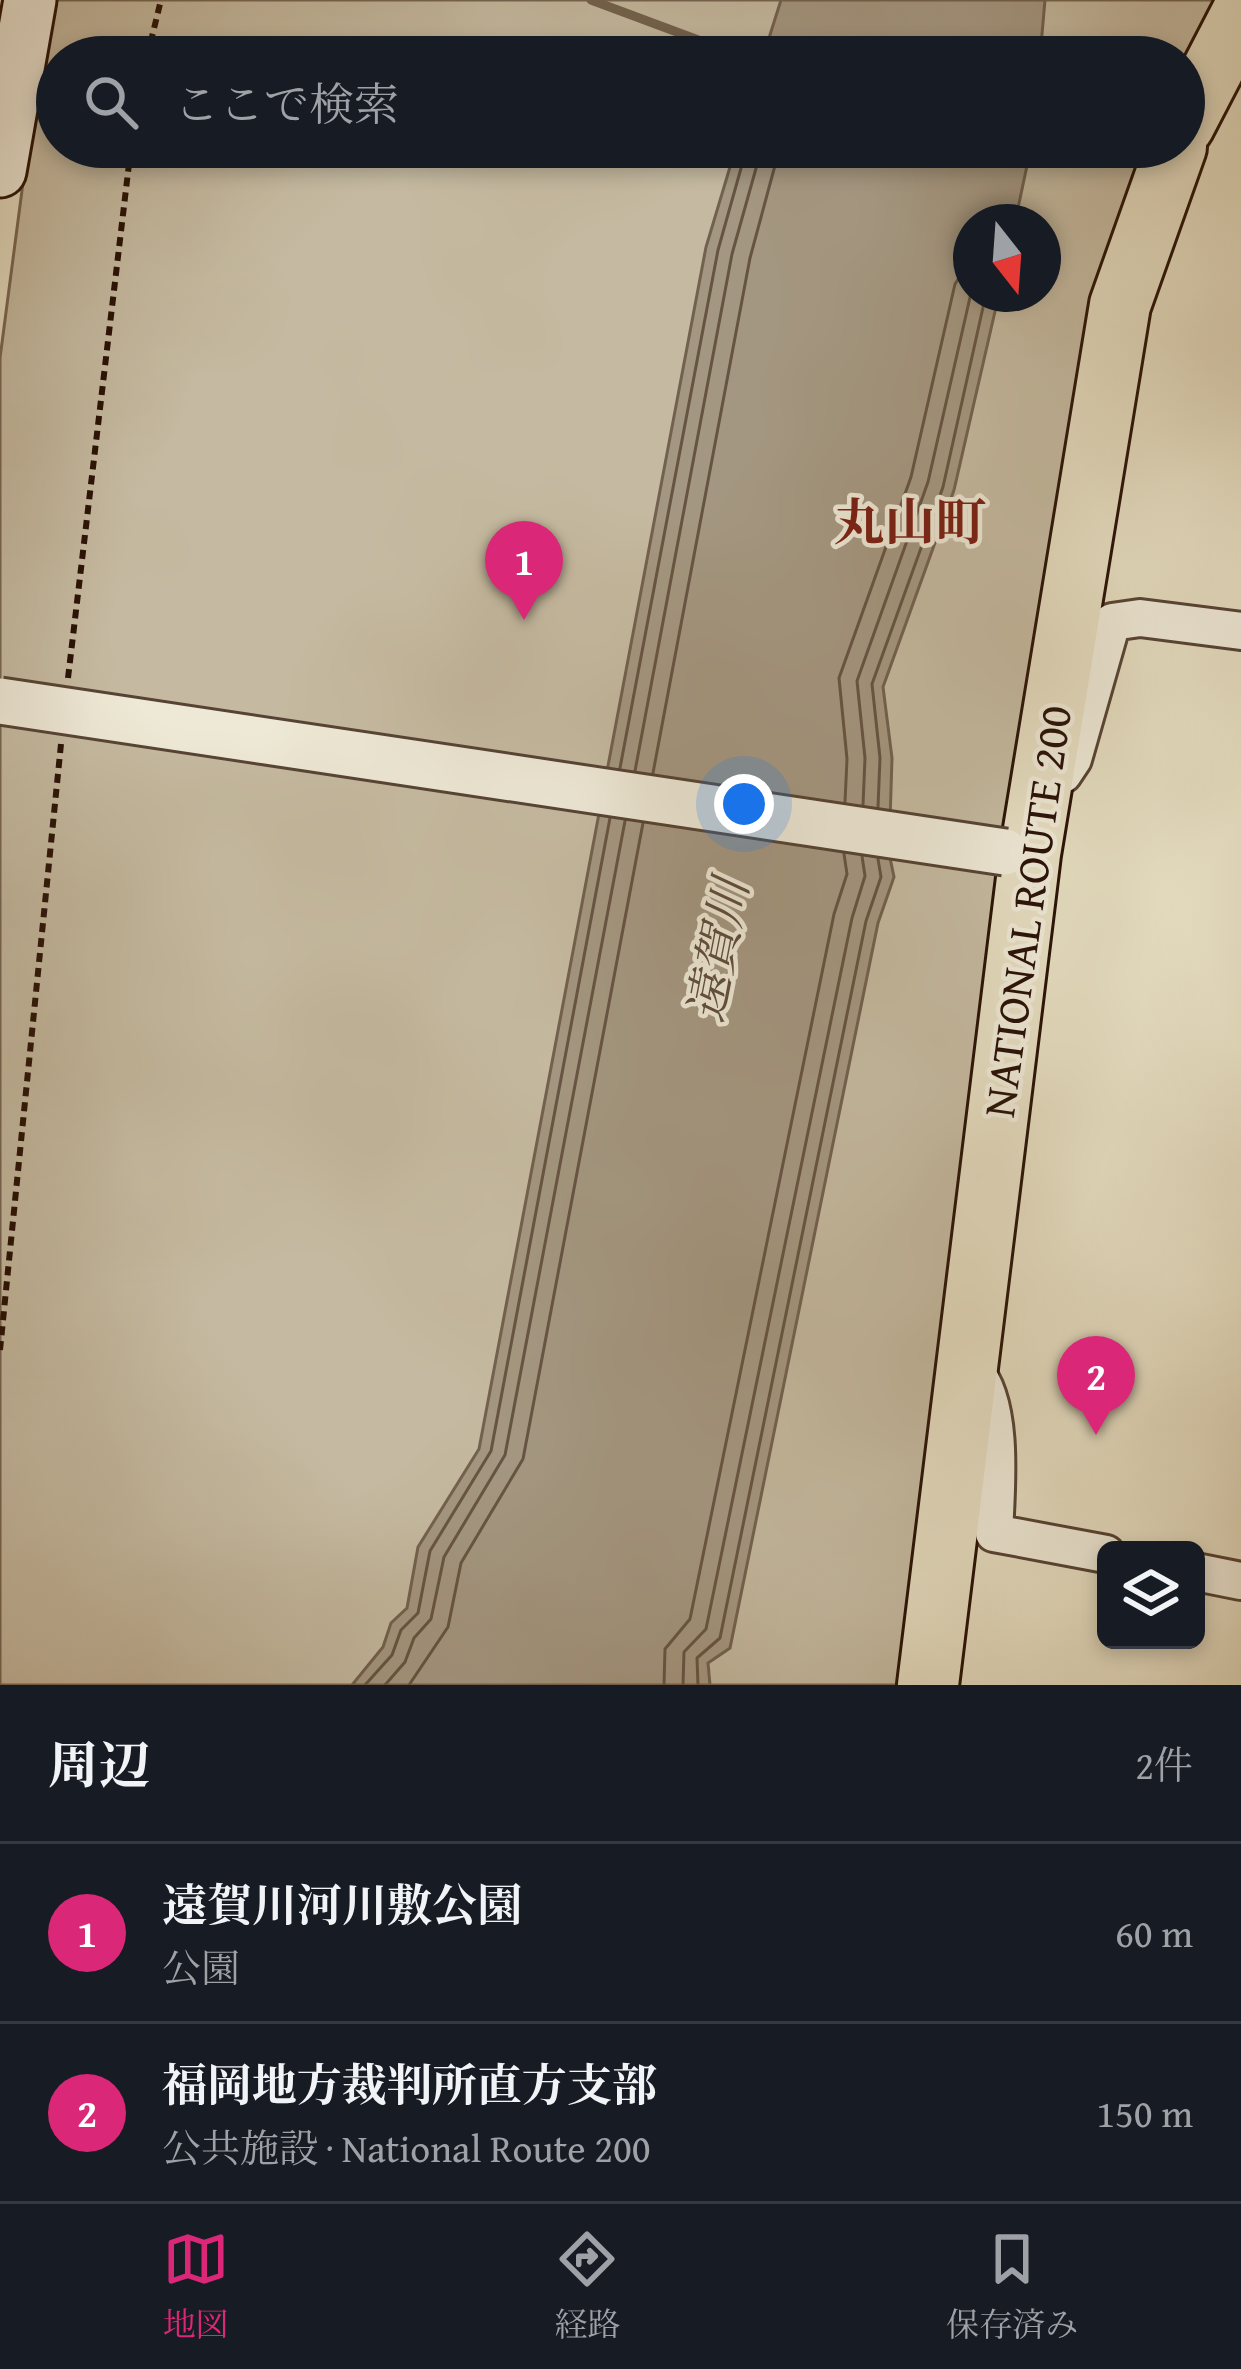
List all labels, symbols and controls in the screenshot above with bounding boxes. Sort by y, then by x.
search box [36,36,1205,168]
icon: search [78,69,144,135]
text: ここで検索 [174,71,399,136]
north arrow [953,204,1061,312]
district label: 丸山町 [833,484,987,559]
pin: 1 [485,521,563,620]
street label: NATIONAL ROUTE 200 [965,701,1087,1121]
your location [714,774,774,834]
water label: 遠賀川 [668,868,767,1027]
pin: 2 [1057,1336,1135,1435]
map controls [1097,1541,1205,1649]
button: layers [1097,1541,1205,1649]
text: 周辺 [48,1727,150,1802]
text: 2件 [1135,1736,1193,1793]
text: 遠賀川河川敷公園 [162,1872,522,1937]
text: 1 [77,1904,97,1961]
text: 60 m [1115,1904,1193,1961]
text: 公園 [162,1939,240,1996]
text: 福岡地方裁判所直方支部 [162,2052,657,2117]
text: 2 [77,2084,97,2141]
text: 150 m [1096,2084,1193,2141]
text: 公共施設 · National Route 200 [162,2119,651,2176]
tab: 地図 [163,2226,229,2348]
tab: 経路 [554,2226,620,2348]
tab: 保存済み [946,2226,1078,2348]

